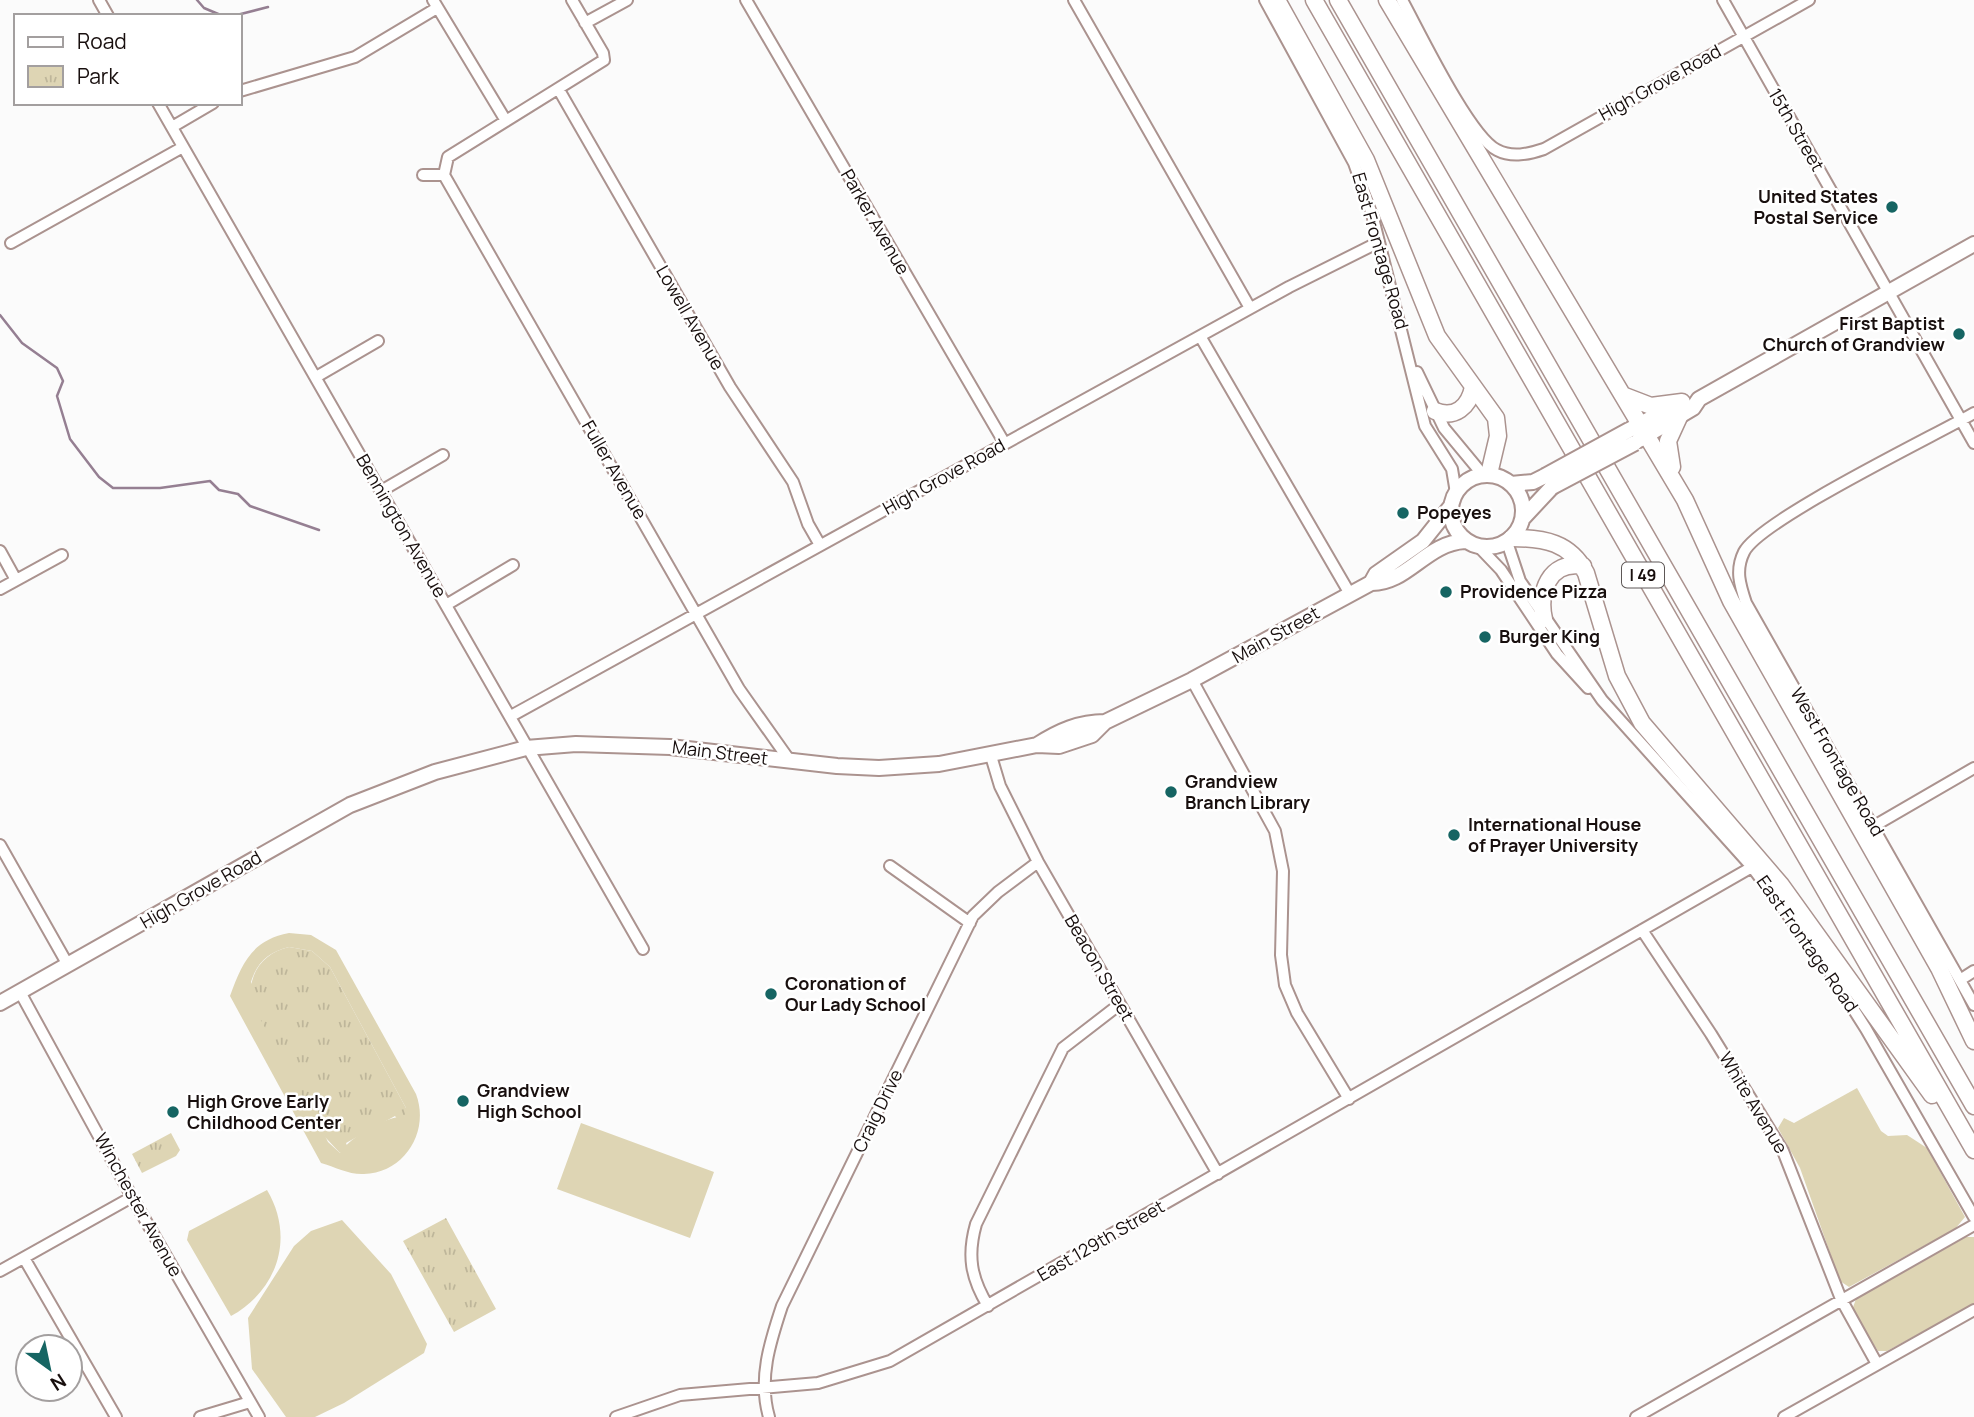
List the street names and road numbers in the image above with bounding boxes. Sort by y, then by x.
street label: High Grove Road [1594,39,1725,126]
street label: 15th Street [1764,84,1830,175]
street label: Parker Avenue [836,164,916,279]
street label: East Frontage Road [1347,170,1415,332]
street label: Lowell Avenue [651,261,731,374]
street label: Fuller Avenue [577,416,653,523]
street label: High Grove Road [878,433,1009,520]
street label: Bennington Avenue [351,450,453,601]
road number: I 49 [1622,562,1664,588]
street label: Main Street [1227,600,1324,668]
street label: West Frontage Road [1785,683,1890,840]
street label: Main Street [671,734,769,770]
street label: High Grove Road [135,845,266,934]
street label: East Frontage Road [1752,870,1864,1017]
street label: Beacon Street [1060,910,1140,1025]
street label: White Avenue [1714,1047,1794,1158]
street label: Craig Drive [847,1065,908,1156]
street label: Winchester Avenue [89,1128,188,1281]
street label: East 129th Street [1032,1194,1169,1286]

